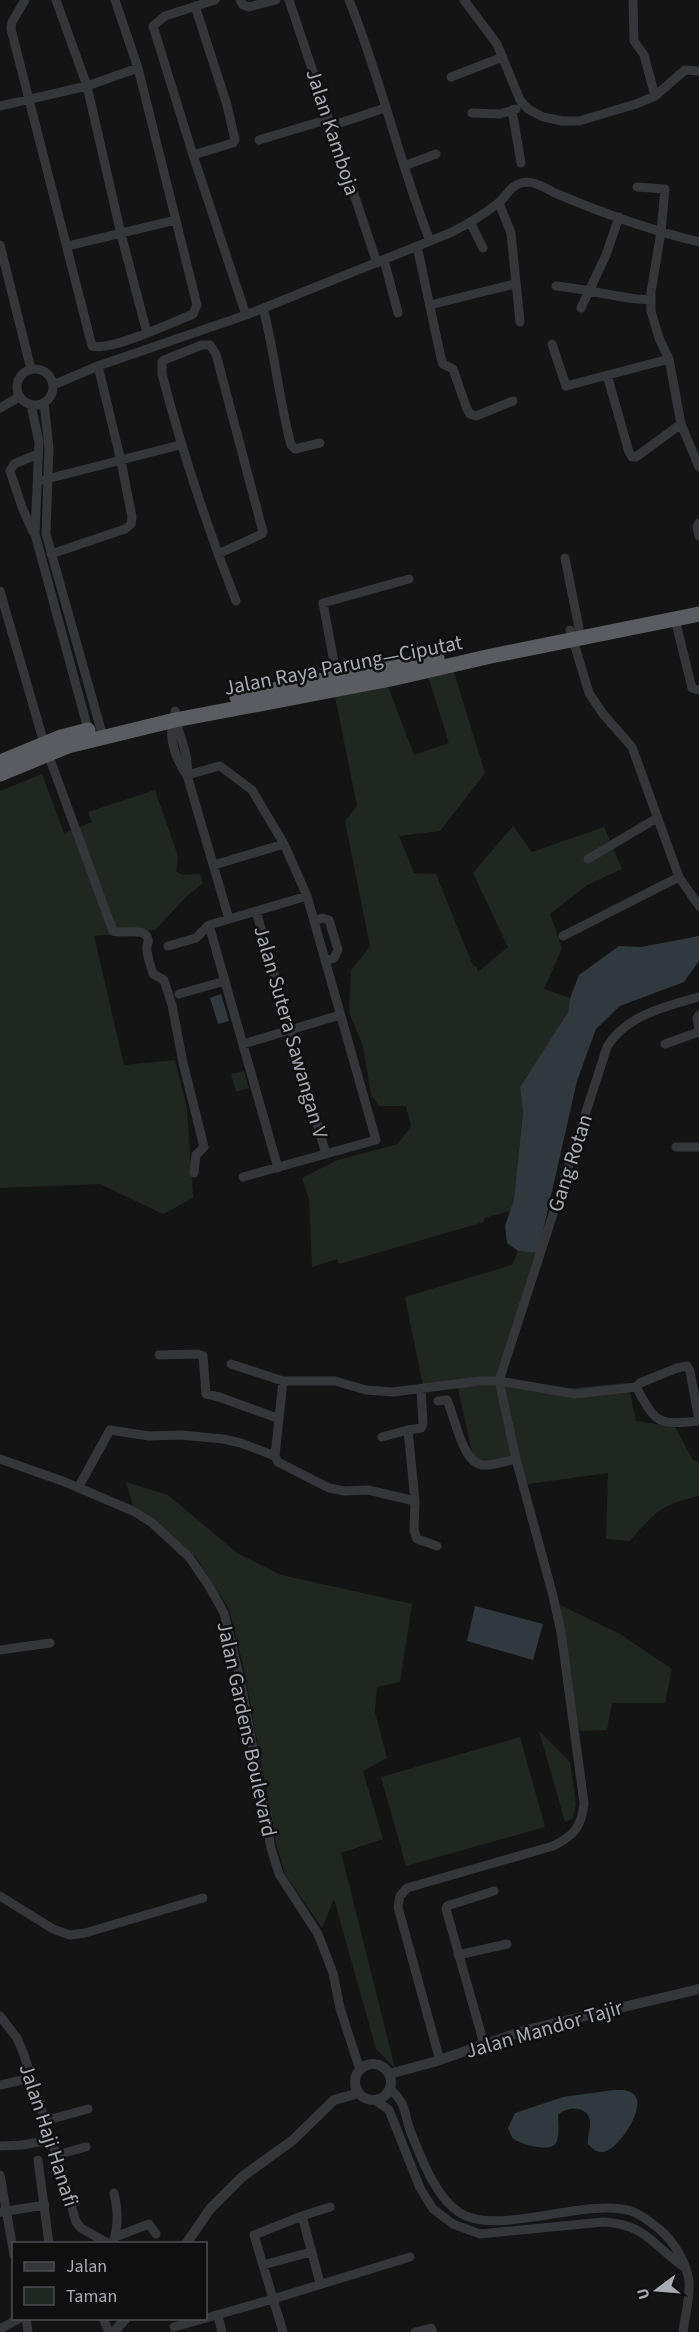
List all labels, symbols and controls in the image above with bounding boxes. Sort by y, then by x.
street label: Jalan Kamboja [298,65,368,199]
street label: Jalan Raya Parung—Ciputat [221,627,465,703]
street label: Jalan Sutera Sawangan V [246,922,336,1142]
street label: Gang Rotan [540,1110,600,1216]
street label: Jalan Gardens Boulevard [210,1619,284,1839]
street label: Jalan Mandor Tajir [462,1992,627,2066]
street label: Jalan Haji Hanafi [12,2060,86,2210]
legend [12,2242,207,2320]
text: Jalan [66,2254,107,2279]
north arrow [627,2260,687,2320]
text: Taman [66,2284,117,2309]
text: U [632,2286,656,2302]

